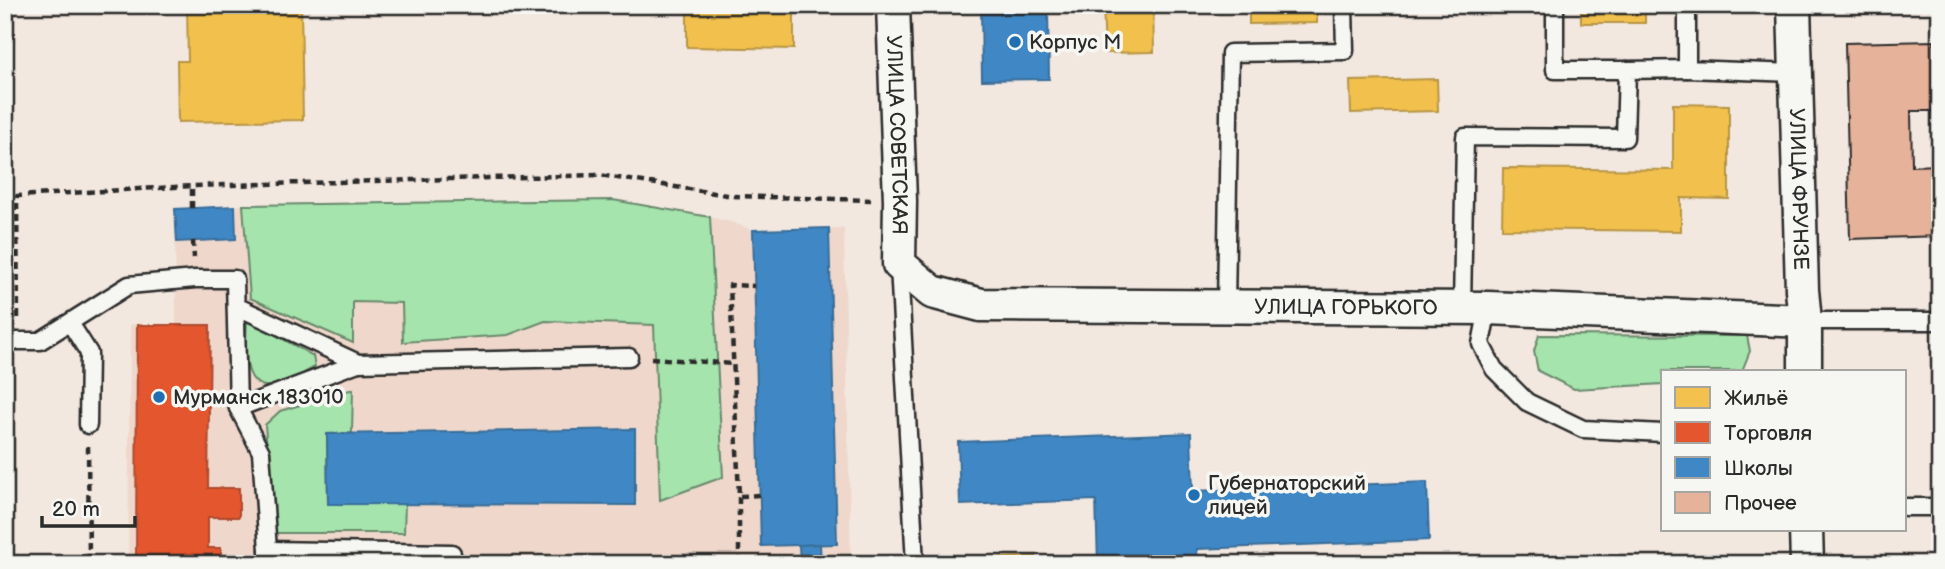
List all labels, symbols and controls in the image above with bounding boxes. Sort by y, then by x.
place label: Корпус M [1029,30,1121,55]
marker: Корпус M [1007,34,1023,50]
street label: УЛИЦА СОВЕТСКАЯ [881,35,912,235]
street label: УЛИЦА ФРУНЗЕ [1784,108,1813,270]
street label: УЛИЦА ГОРЬКОГО [1254,295,1438,321]
legend [1661,370,1906,530]
place label: Мурманск 183010 [173,385,343,410]
text: Жильё [1724,386,1788,411]
marker: Мурманск 183010 [151,389,167,405]
text: Торговля [1724,421,1812,446]
text: Школы [1724,456,1793,481]
place label: Губернаторский лицей [1208,471,1366,520]
scale bar [42,485,135,529]
marker: Губернаторский лицей [1186,487,1202,503]
text: Прочее [1724,491,1797,516]
text: 20 m [52,497,100,522]

